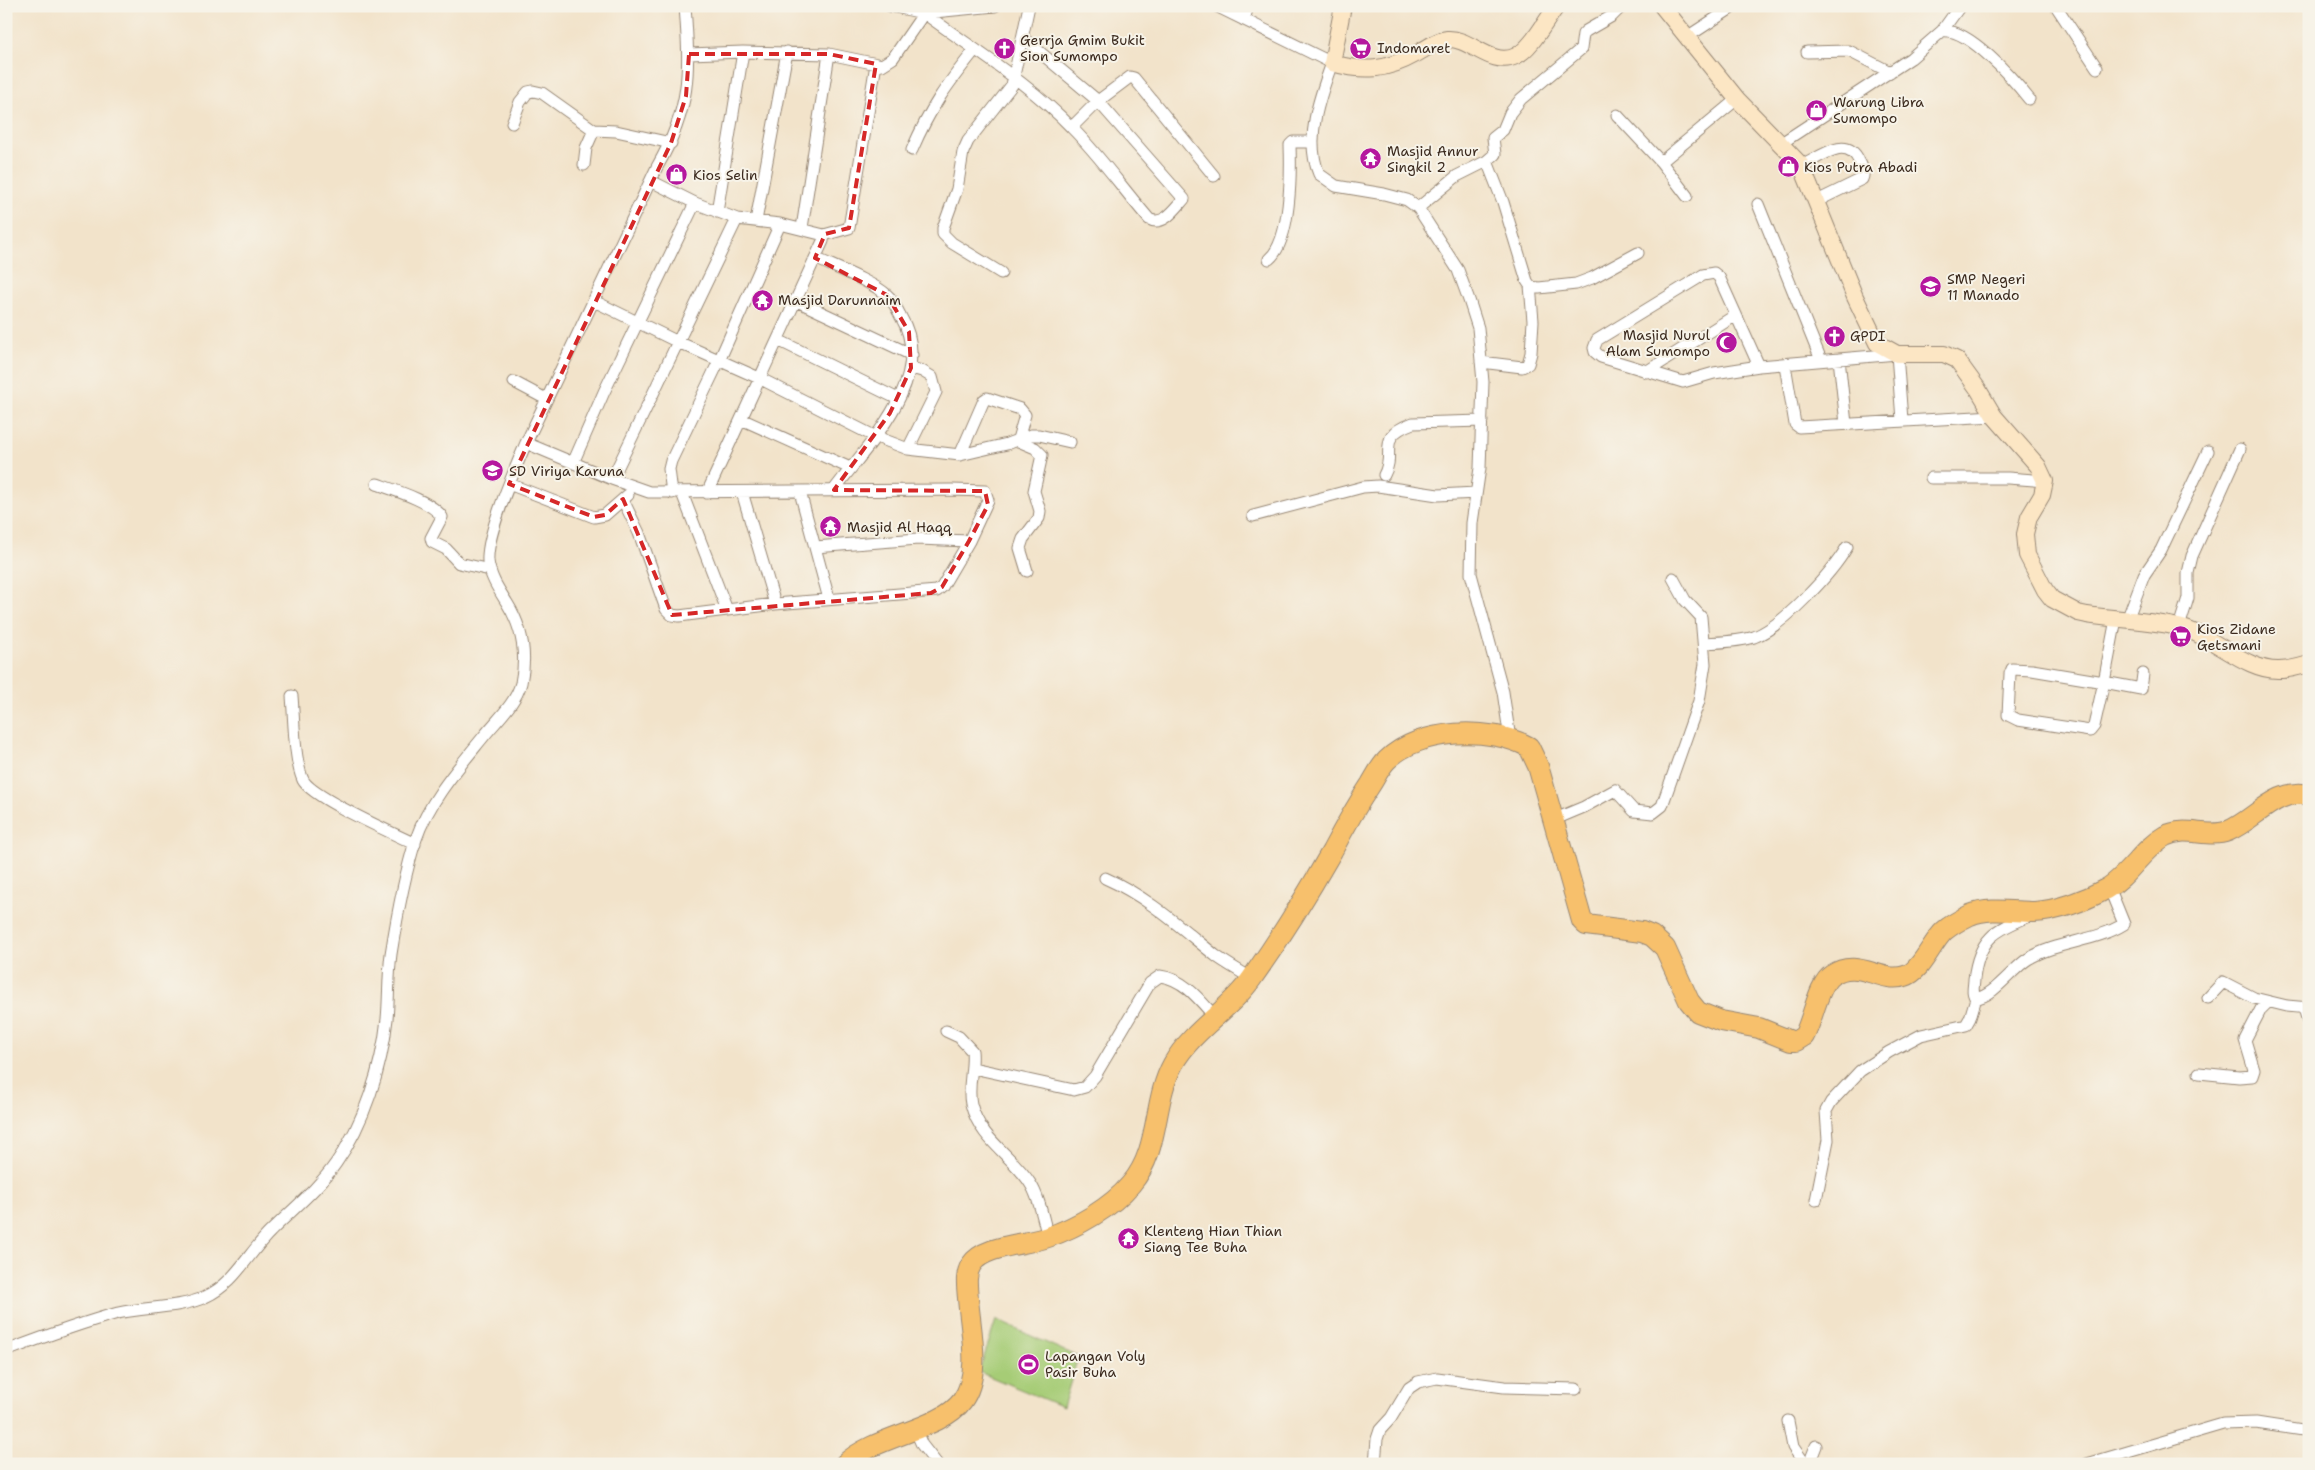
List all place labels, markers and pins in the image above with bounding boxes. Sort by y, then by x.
place label: Gerrja Gmim Bukit Sion Sumompo [1020,31,1145,65]
church icon: Gerrja Gmim Bukit Sion Sumompo [992,36,1016,60]
supermarket icon: Indomaret [1349,36,1373,60]
place label: Indomaret [1377,39,1450,57]
place label: Warung Libra Sumompo [1833,93,1924,127]
shop icon: Warung Libra Sumompo [1805,98,1829,122]
place label: Masjid Annur Singkil 2 [1387,142,1479,176]
temple icon: Masjid Annur Singkil 2 [1359,147,1383,171]
shop icon: Kios Putra Abadi [1776,155,1800,179]
place label: Kios Putra Abadi [1804,158,1917,176]
shop icon: Kios Selin [665,163,689,187]
place label: Kios Selin [693,166,758,184]
place label: SMP Negeri 11 Manado [1947,270,2026,304]
school or university icon: SMP Negeri 11 Manado [1919,275,1943,299]
temple icon: Masjid Darunnaim [750,288,774,312]
place label: Masjid Darunnaim [778,291,901,309]
church icon: GPDI [1822,324,1846,348]
place label: Masjid Nurul Alam Sumompo [1606,326,1711,360]
place label: GPDI [1850,327,1886,345]
mosque icon: Masjid Nurul Alam Sumompo [1714,331,1738,355]
school or university icon: SD Viriya Karuna [481,459,505,483]
place label: SD Viriya Karuna [509,462,624,480]
temple icon: Masjid Al Haqq [819,515,843,539]
place label: Masjid Al Haqq [847,518,953,536]
place label: Kios Zidane Getsmani [2197,620,2276,654]
supermarket icon: Kios Zidane Getsmani [2169,625,2193,649]
place label: Klenteng Hian Thian Siang Tee Buha [1144,1222,1282,1256]
temple icon: Klenteng Hian Thian Siang Tee Buha [1116,1227,1140,1251]
place label: Lapangan Voly Pasir Buha [1045,1347,1146,1381]
sports icon: Lapangan Voly Pasir Buha [1017,1352,1041,1376]

